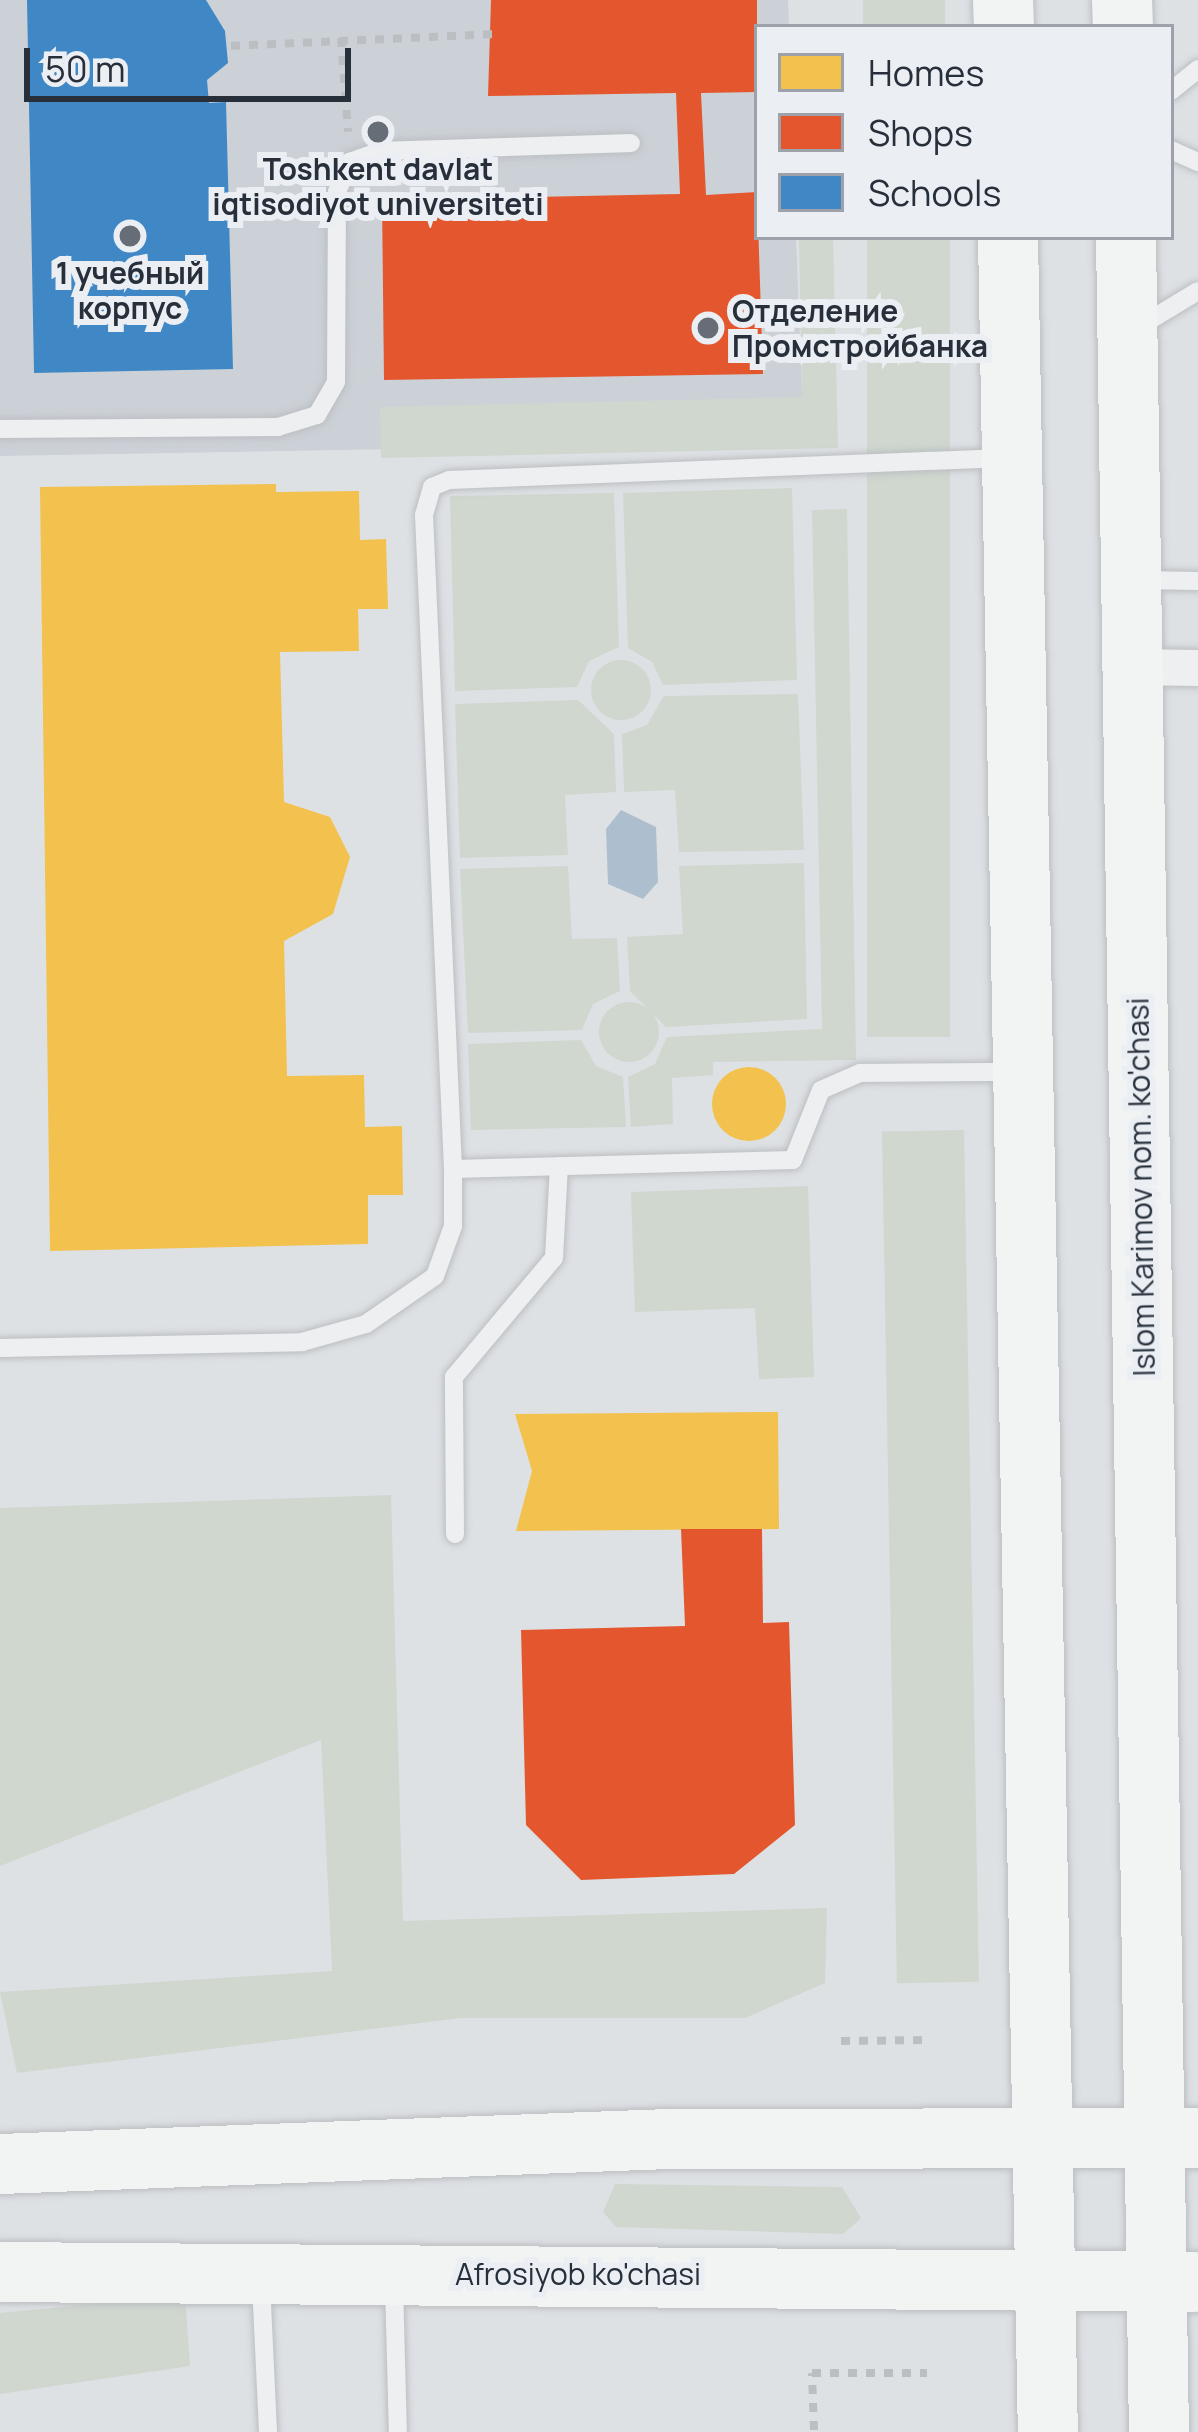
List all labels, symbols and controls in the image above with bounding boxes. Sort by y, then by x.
scale bar [30,24,357,98]
legend [754,24,1174,240]
text: 50 m [45,44,125,93]
text: Homes [868,48,984,97]
text: Shops [868,108,973,157]
marker: Toshkent davlat iqtisodiyot universiteti [365,119,391,145]
place label: Toshkent davlat iqtisodiyot universiteti [212,151,544,222]
text: Schools [868,168,1001,217]
marker: 1 учебный корпус [117,223,143,249]
place label: 1 учебный корпус [56,255,204,326]
place label: Отделение Промстройбанка [732,293,988,364]
marker: Отделение Промстройбанка [695,315,721,341]
street label: Islom Karimov nom. ko'chasi [1120,997,1162,1377]
street label: Afrosiyob ko'chasi [455,2256,701,2292]

